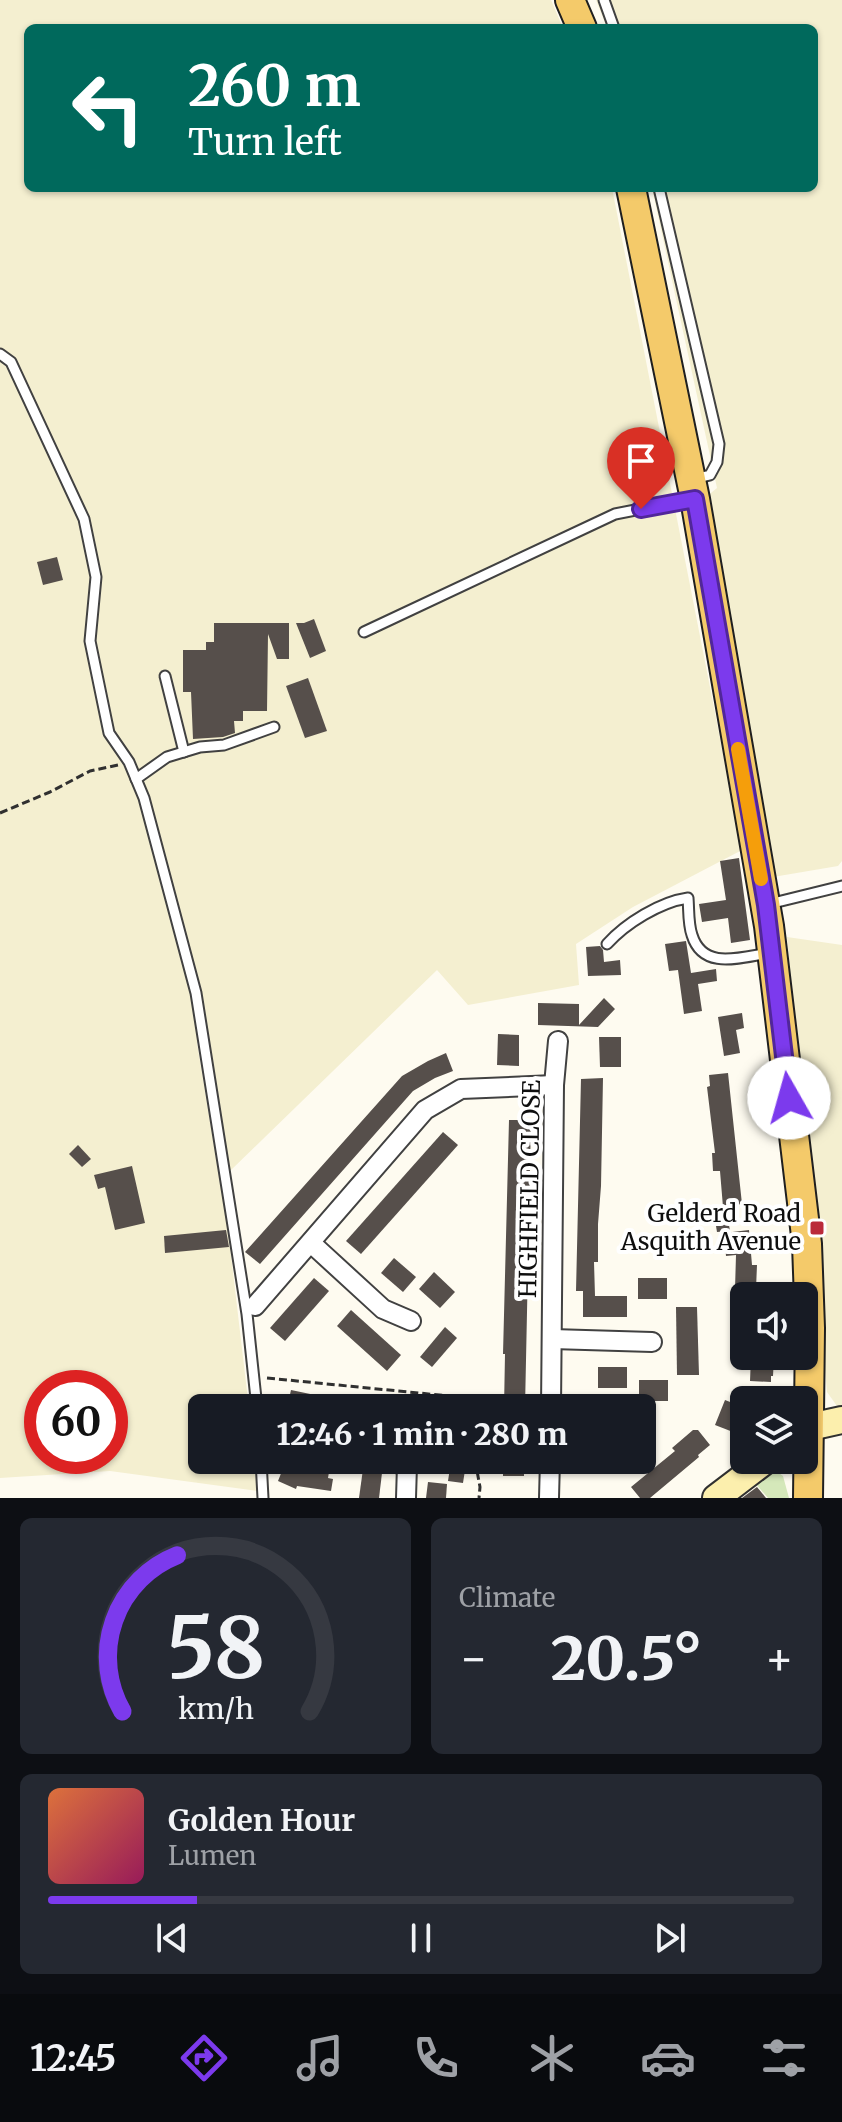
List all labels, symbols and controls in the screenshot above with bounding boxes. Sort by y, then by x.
text: 260 m [188,51,361,121]
icon: left [56,56,160,160]
text: Turn left [188,120,342,165]
pin [607,427,675,509]
icon: arrive [619,439,663,483]
position arrow [747,1056,831,1140]
street label: HIGHFIELD CLOSE [512,1079,547,1298]
place label: Gelderd Road Asquith Avenue [620,1198,801,1257]
marker: Gelderd Road Asquith Avenue [808,1219,826,1237]
map controls [730,1282,818,1474]
button: sound [730,1282,818,1370]
speed limit sign: 60 [24,1370,128,1474]
button: layers [730,1386,818,1474]
text: 12:46 · 1 min · 280 m [277,1415,567,1453]
text: Climate [459,1581,555,1614]
text: 58 [166,1596,265,1701]
text: 20.5° [551,1621,702,1696]
text: − [459,1631,488,1686]
text: + [765,1631,794,1686]
text: km/h [178,1691,253,1727]
text: Golden Hour [168,1801,355,1839]
text: Lumen [168,1839,257,1872]
icon: previous [150,1916,194,1960]
icon: pause [399,1916,443,1960]
icon: next [648,1916,692,1960]
icon: directions [176,2030,232,2086]
icon: music [292,2030,348,2086]
icon: phone [408,2030,464,2086]
icon: climate [524,2030,580,2086]
icon: car [640,2030,696,2086]
icon: filters [756,2030,812,2086]
text: 12:45 [30,2036,116,2081]

